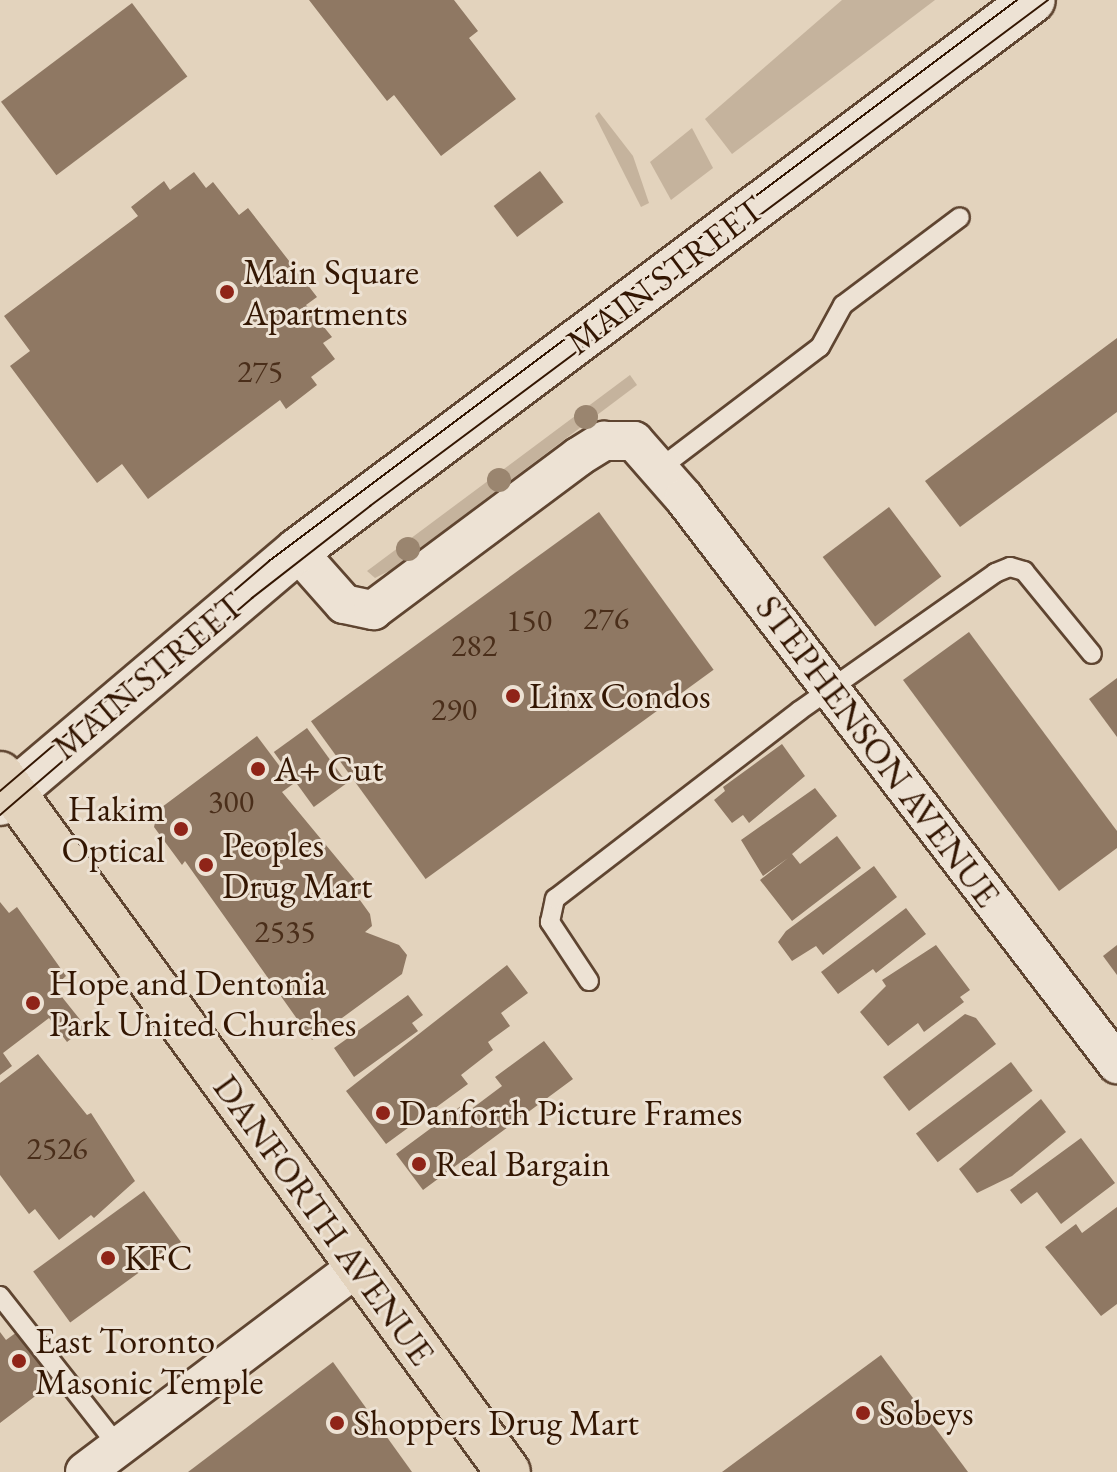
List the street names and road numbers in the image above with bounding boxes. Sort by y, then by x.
street label: MAIN STREET [558,187,772,363]
street label: MAIN STREET [44,583,252,769]
street label: STEPHENSON AVENUE [747,587,1009,915]
street label: DANFORTH AVENUE [204,1067,444,1373]

